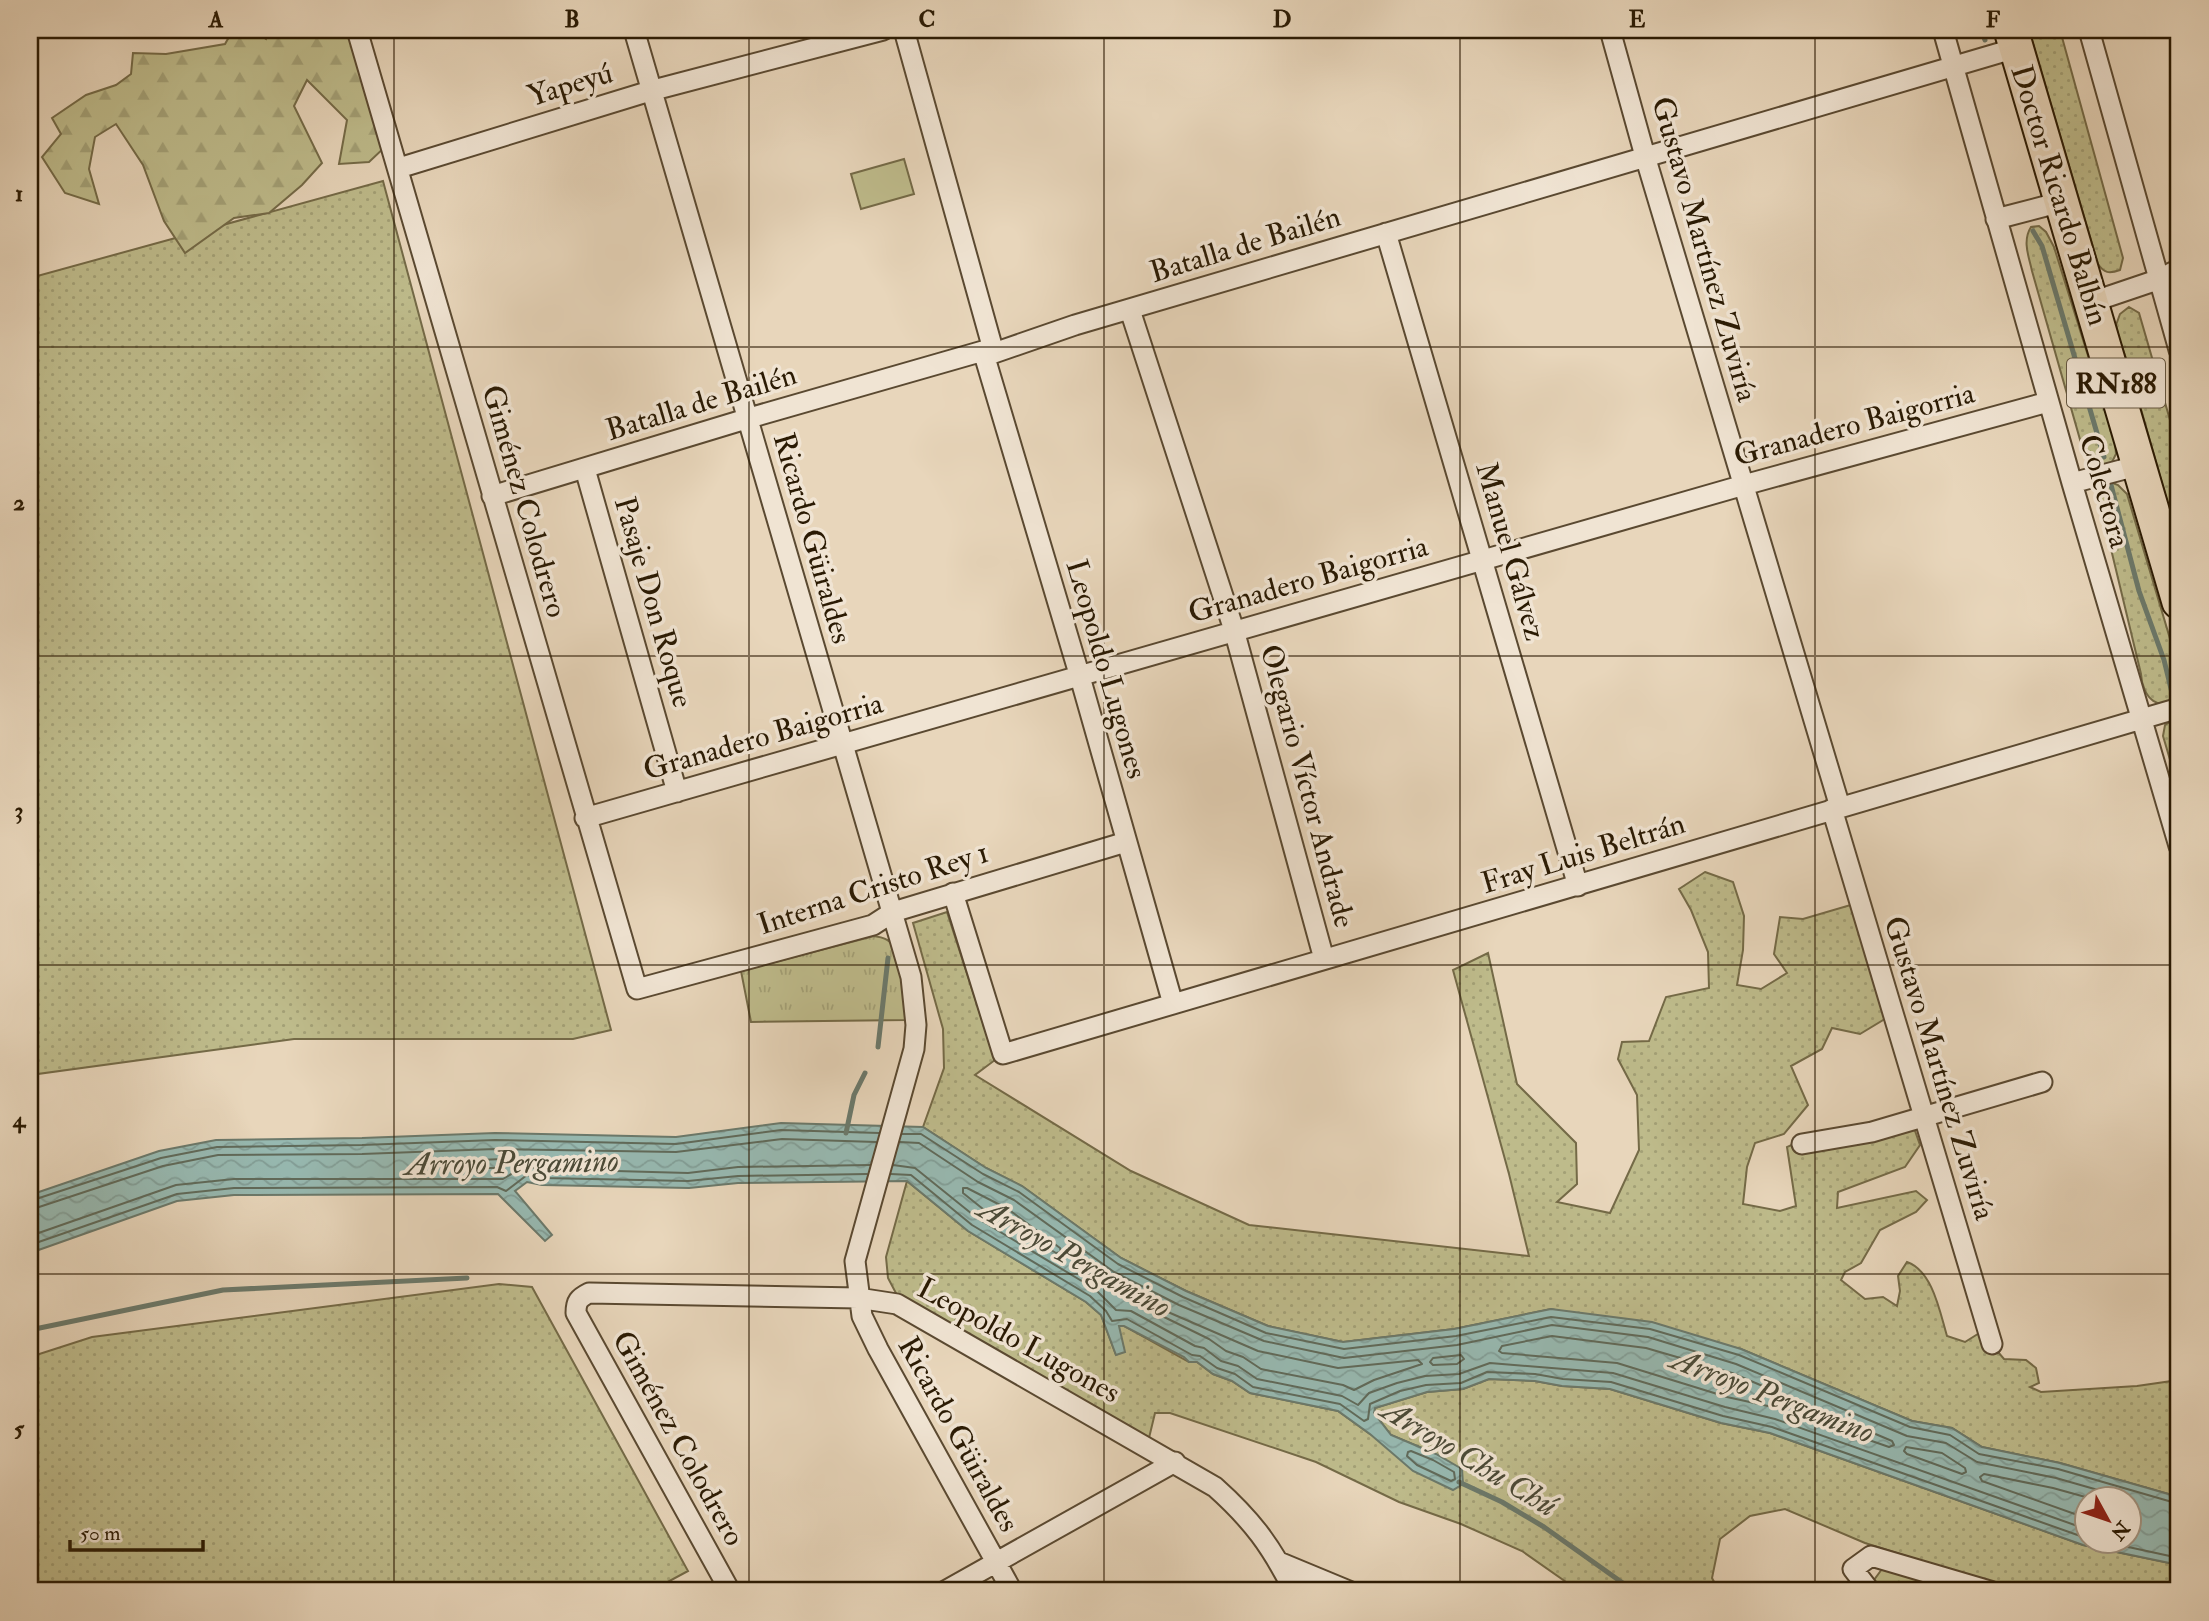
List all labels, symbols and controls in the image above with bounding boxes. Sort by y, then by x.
text: A [208,5,224,34]
text: B [564,5,580,34]
text: C [919,5,935,34]
text: D [1273,5,1291,34]
text: E [1629,5,1646,34]
text: F [1986,5,2001,34]
street label: Yapeyú [523,54,617,115]
street label: Doctor Ricardo Balbín [2002,60,2117,330]
street label: Gustavo Martínez Zuviría [1643,92,1766,406]
text: 1 [15,179,23,208]
street label: Batalla de Bailén [1145,198,1345,291]
street label: Batalla de Bailén [601,356,801,449]
road number: RN188 [2067,358,2165,408]
street label: Granadero Baigorria [1730,374,1979,474]
street label: Giménez Colodrero [474,381,575,622]
street label: Ricardo Güiraldes [765,428,860,648]
street label: Colectora [2071,430,2138,553]
street label: Manuel Gálvez [1467,458,1554,644]
text: 2 [13,488,25,517]
street label: Pasaje Don Roque [606,492,701,712]
street label: Granadero Baigorria [1184,527,1433,631]
street label: Leopoldo Lugones [1058,555,1155,783]
street label: Olegario Víctor Andrade [1252,641,1363,932]
street label: Granadero Baigorria [639,684,888,788]
text: 3 [15,796,23,825]
street label: Fray Luis Beltrán [1477,805,1689,902]
street label: Interna Cristo Rey 1 [753,834,993,943]
street label: Gustavo Martínez Zuviría [1876,912,2004,1225]
text: 4 [12,1105,27,1134]
water label: Arroyo Pergamino [402,1141,619,1185]
water label: Arroyo Pergamino [969,1187,1178,1327]
street label: Leopoldo Lugones [911,1269,1127,1411]
street label: Giménez Colodrero [604,1324,753,1552]
street label: Ricardo Güiraldes [890,1330,1028,1538]
water label: Arroyo Pergamino [1663,1338,1880,1453]
water label: Arroyo Chu Chú [1372,1388,1566,1527]
text: 5 [14,1414,25,1443]
north arrow [2072,1484,2142,1554]
scale bar [70,1509,203,1553]
text: N [2105,1515,2136,1545]
text: 50 m [80,1520,121,1547]

